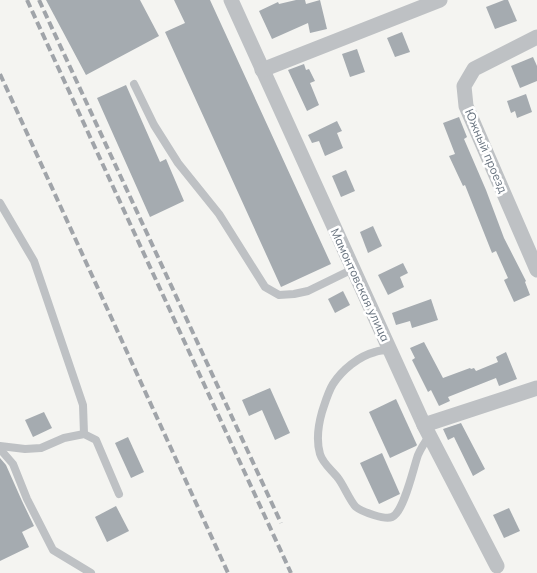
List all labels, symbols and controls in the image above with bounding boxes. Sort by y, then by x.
street label: Южный проезд [462,106,511,195]
street label: Мамонтовская улица [328,226,393,344]

